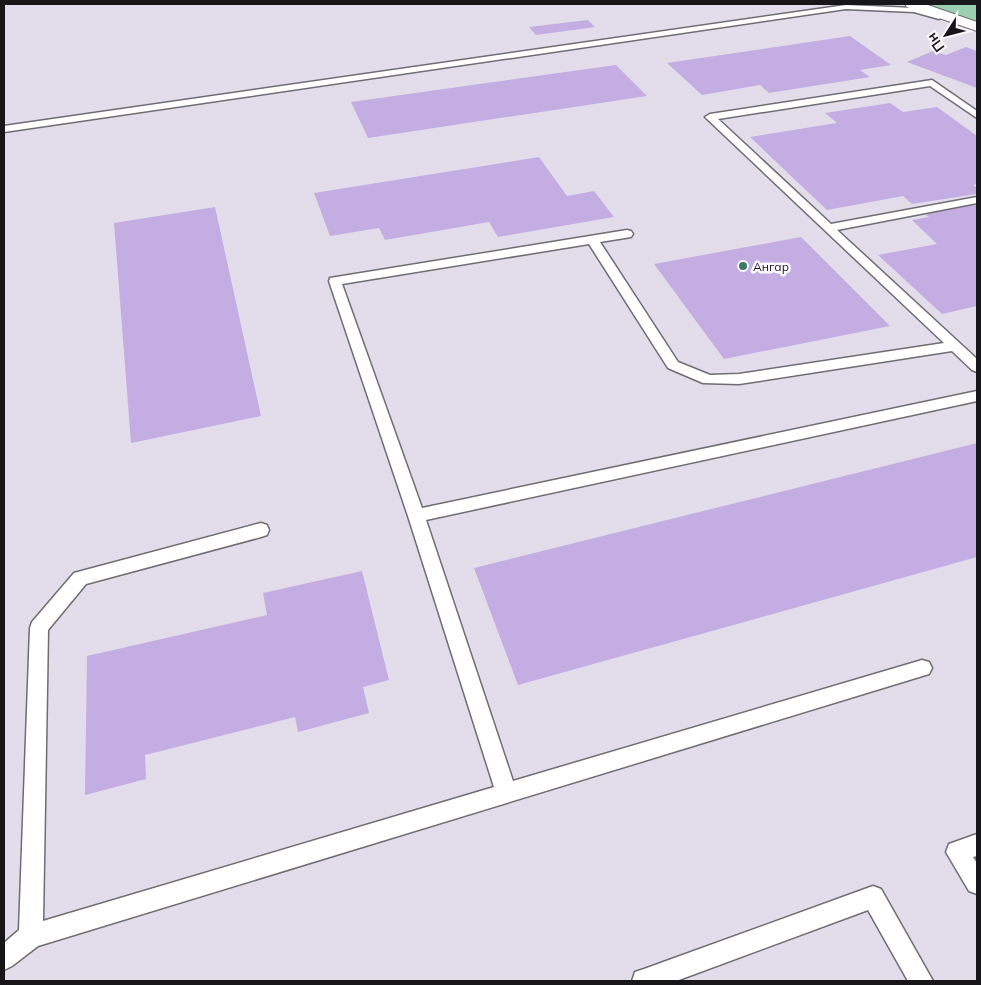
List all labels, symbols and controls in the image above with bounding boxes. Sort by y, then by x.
north arrow [921,10,971,60]
text: Пн [922,29,948,56]
place label: Ангар [753,259,789,274]
marker: Ангар [737,260,749,272]

